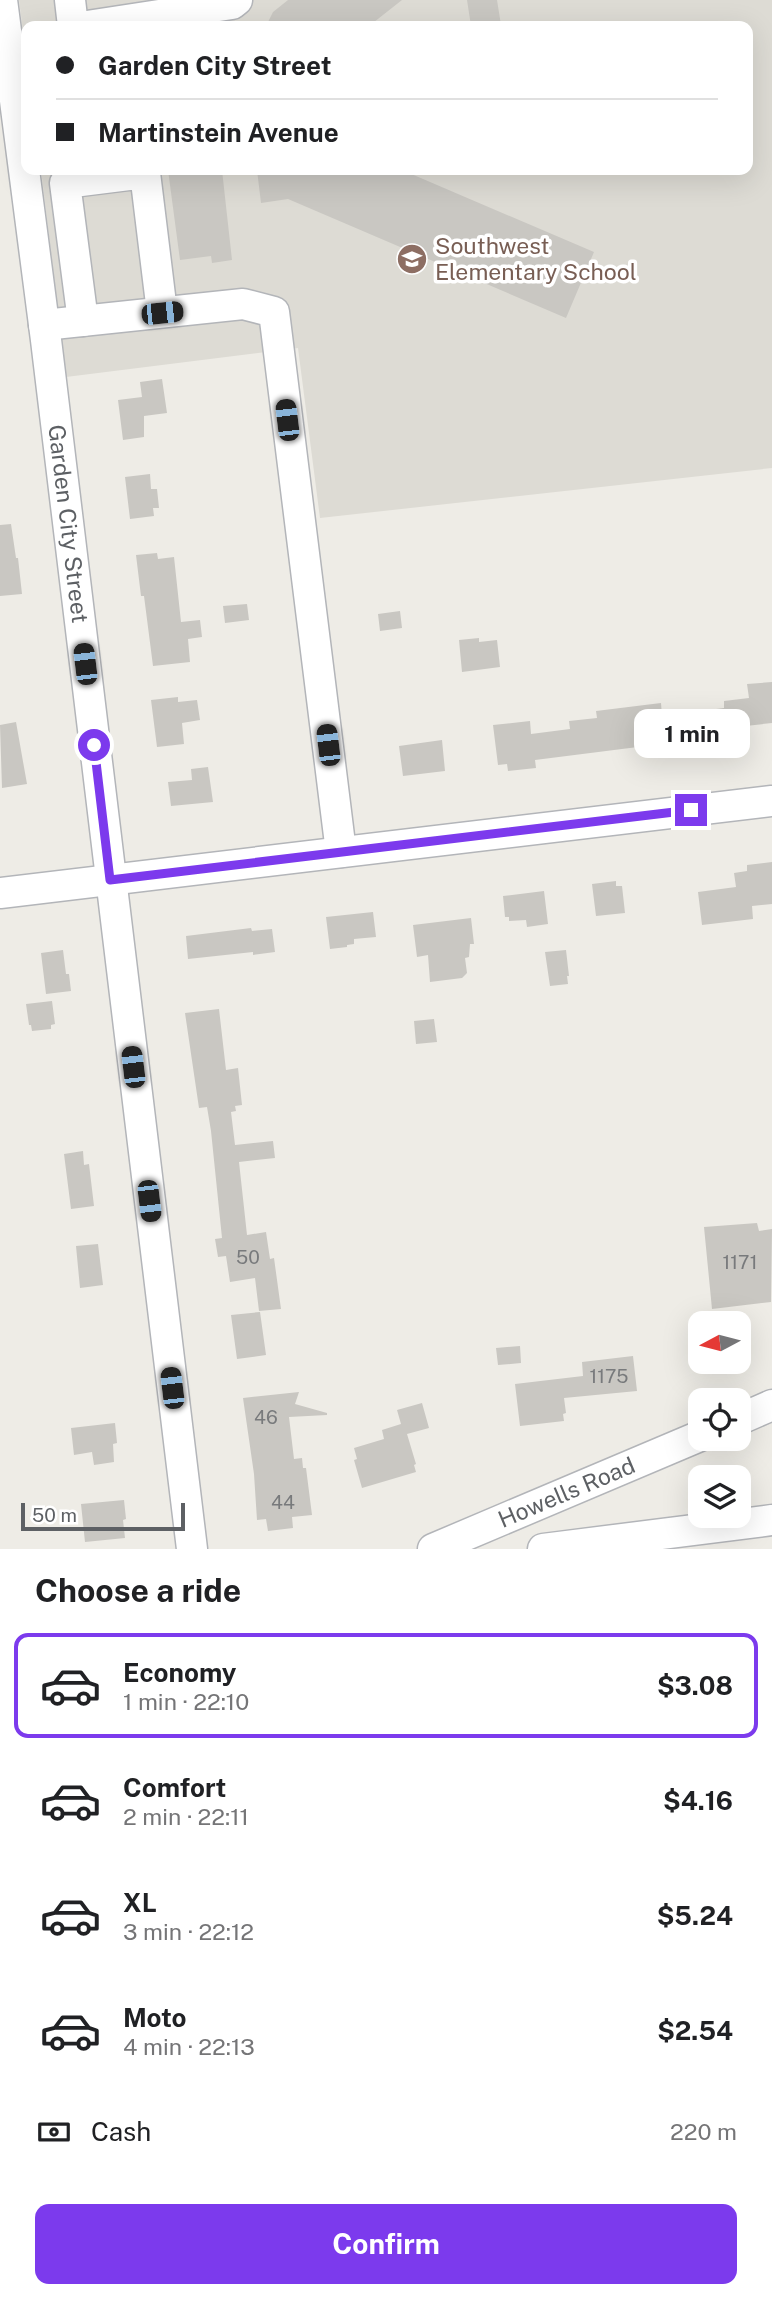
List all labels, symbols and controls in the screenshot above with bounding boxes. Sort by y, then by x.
text: Garden City Street [98,50,332,81]
text: Martinstein Avenue [98,117,339,148]
place label: Southwest Elementary School [435,232,637,285]
school or university icon: Southwest Elementary School [395,242,429,276]
car [141,300,184,326]
car [275,398,300,442]
street label: Garden City Street [43,423,94,624]
car [73,642,98,686]
callout: 1 min [633,708,749,758]
text: 1 min [664,720,720,747]
car [316,723,341,767]
route start [78,729,110,761]
route end [675,794,707,826]
car [121,1045,146,1089]
car [137,1179,162,1223]
house number: 50 [236,1246,260,1268]
house number: 1171 [723,1251,757,1273]
north arrow [688,1311,751,1374]
map controls [688,1311,751,1528]
house number: 1175 [589,1365,629,1387]
car [160,1366,185,1410]
button: locate [688,1388,751,1451]
house number: 46 [254,1406,278,1428]
street label: Howells Road [494,1451,639,1533]
button: layers [688,1465,751,1528]
house number: 44 [271,1491,295,1513]
scale bar [21,1500,186,1532]
text: 50 m [32,1504,77,1526]
text: Choose a ride [35,1572,241,1609]
icon: car [39,1654,102,1717]
text: Economy [123,1657,236,1688]
text: $3.08 [657,1670,733,1701]
text: 1 min · 22:10 [123,1688,249,1715]
icon: car [39,1769,102,1832]
text: Comfort [123,1772,226,1803]
text: $4.16 [663,1785,733,1816]
text: 2 min · 22:11 [123,1803,249,1830]
icon: car [39,1884,102,1947]
text: XL [123,1887,157,1918]
text: $5.24 [657,1900,733,1931]
text: 3 min · 22:12 [123,1918,254,1945]
icon: car [39,1999,102,2062]
text: Moto [123,2002,186,2033]
text: $2.54 [657,2015,733,2046]
text: 4 min · 22:13 [123,2033,255,2060]
icon: cash [35,2113,73,2151]
text: Cash [91,2116,151,2147]
text: 220 m [670,2118,737,2145]
button: Confirm [35,2204,737,2284]

